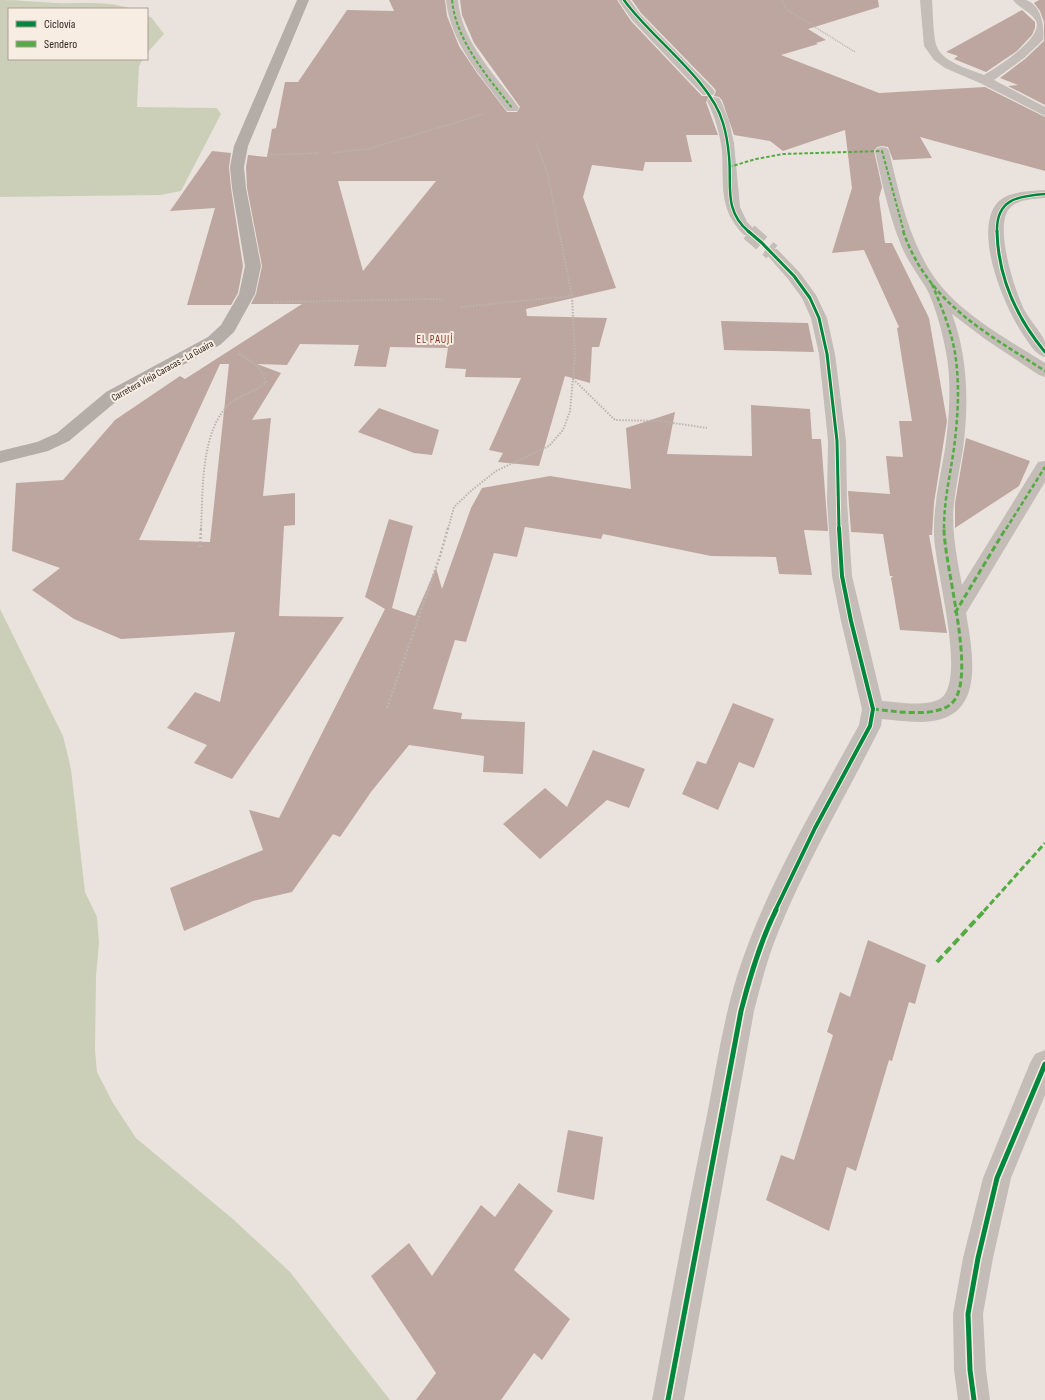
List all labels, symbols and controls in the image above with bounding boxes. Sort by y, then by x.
legend [8,8,148,60]
text: Ciclovía [44,17,76,32]
text: Sendero [44,37,77,52]
district label: EL PAUJÍ [416,333,454,346]
street label: Carretera Vieja Caracas - La Guaira [109,338,216,404]

